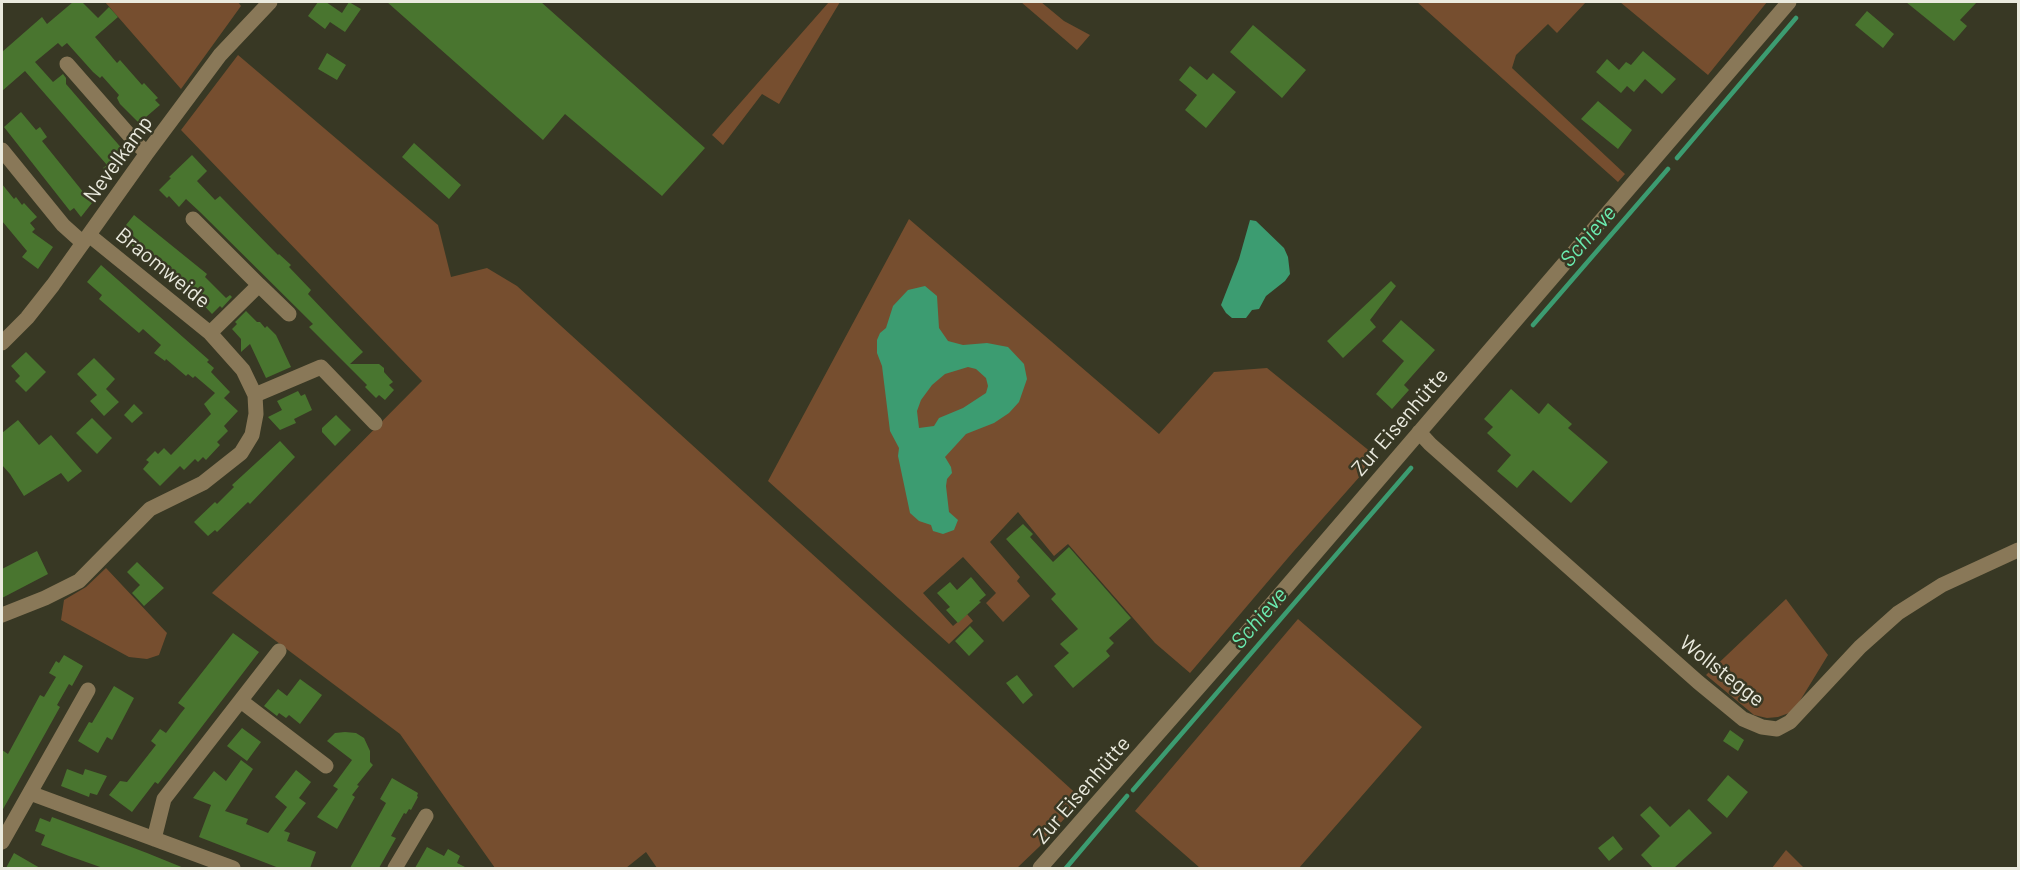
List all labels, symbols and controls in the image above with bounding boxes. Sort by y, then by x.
street label: Nevelkamp [78,111,158,207]
water label: Schieve [1554,200,1622,272]
street label: Braomweide [111,222,215,314]
street label: Zur Eisenhütte [1347,363,1453,481]
water label: Schieve [1225,582,1293,654]
street label: Wollstegge [1675,630,1769,712]
street label: Zur Eisenhütte [1029,731,1135,849]

